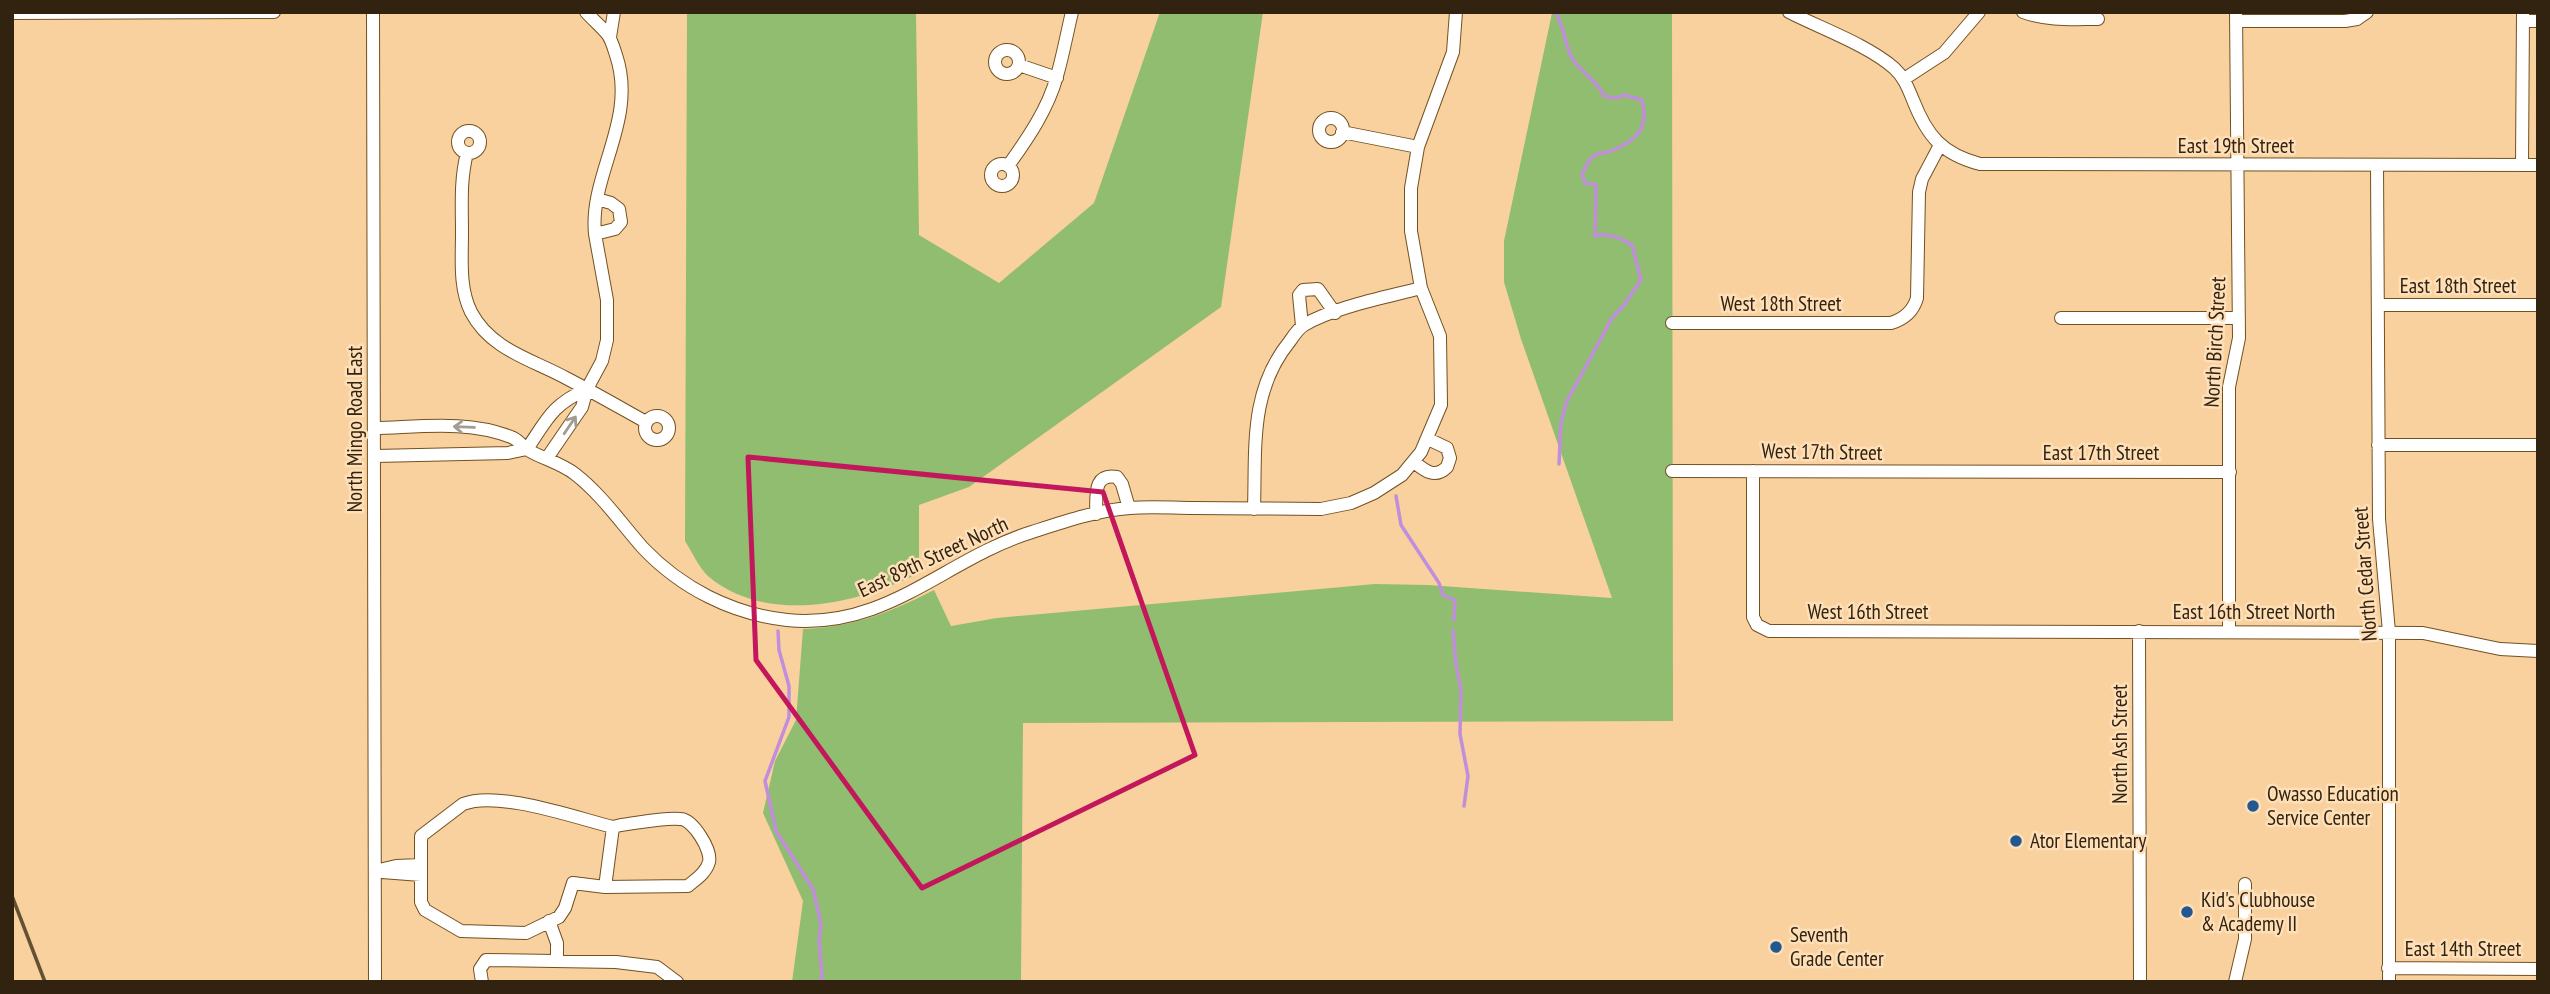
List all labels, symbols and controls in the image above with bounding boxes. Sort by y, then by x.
street label: East 19th Street [2178,132,2295,159]
street label: East 18th Street [2400,272,2517,299]
street label: North Birch Street [2198,276,2231,408]
street label: West 18th Street [1720,290,1842,317]
street label: North Mingo Road East [341,346,368,512]
one-way arrow [563,415,577,435]
one-way arrow [453,421,476,434]
street label: West 17th Street [1761,437,1883,466]
street label: East 17th Street [2043,439,2159,466]
street label: North Cedar Street [2346,506,2383,642]
street label: East 89th Street North [853,510,1012,603]
street label: West 16th Street [1807,598,1929,625]
street label: East 16th Street North [2173,598,2335,625]
street label: North Ash Street [2106,684,2133,804]
place label: Owasso Education Service Center [2267,780,2399,831]
marker: Owasso Education Service Center [2245,798,2261,814]
place label: Ator Elementary [2030,827,2147,854]
marker: Ator Elementary [2008,833,2024,849]
place label: Kid's Clubhouse & Academy II [2201,886,2315,937]
marker: Kid's Clubhouse & Academy II [2179,904,2195,920]
place label: Seventh Grade Center [1790,921,1884,972]
street label: East 14th Street [2405,935,2522,962]
marker: Seventh Grade Center [1768,939,1784,955]

